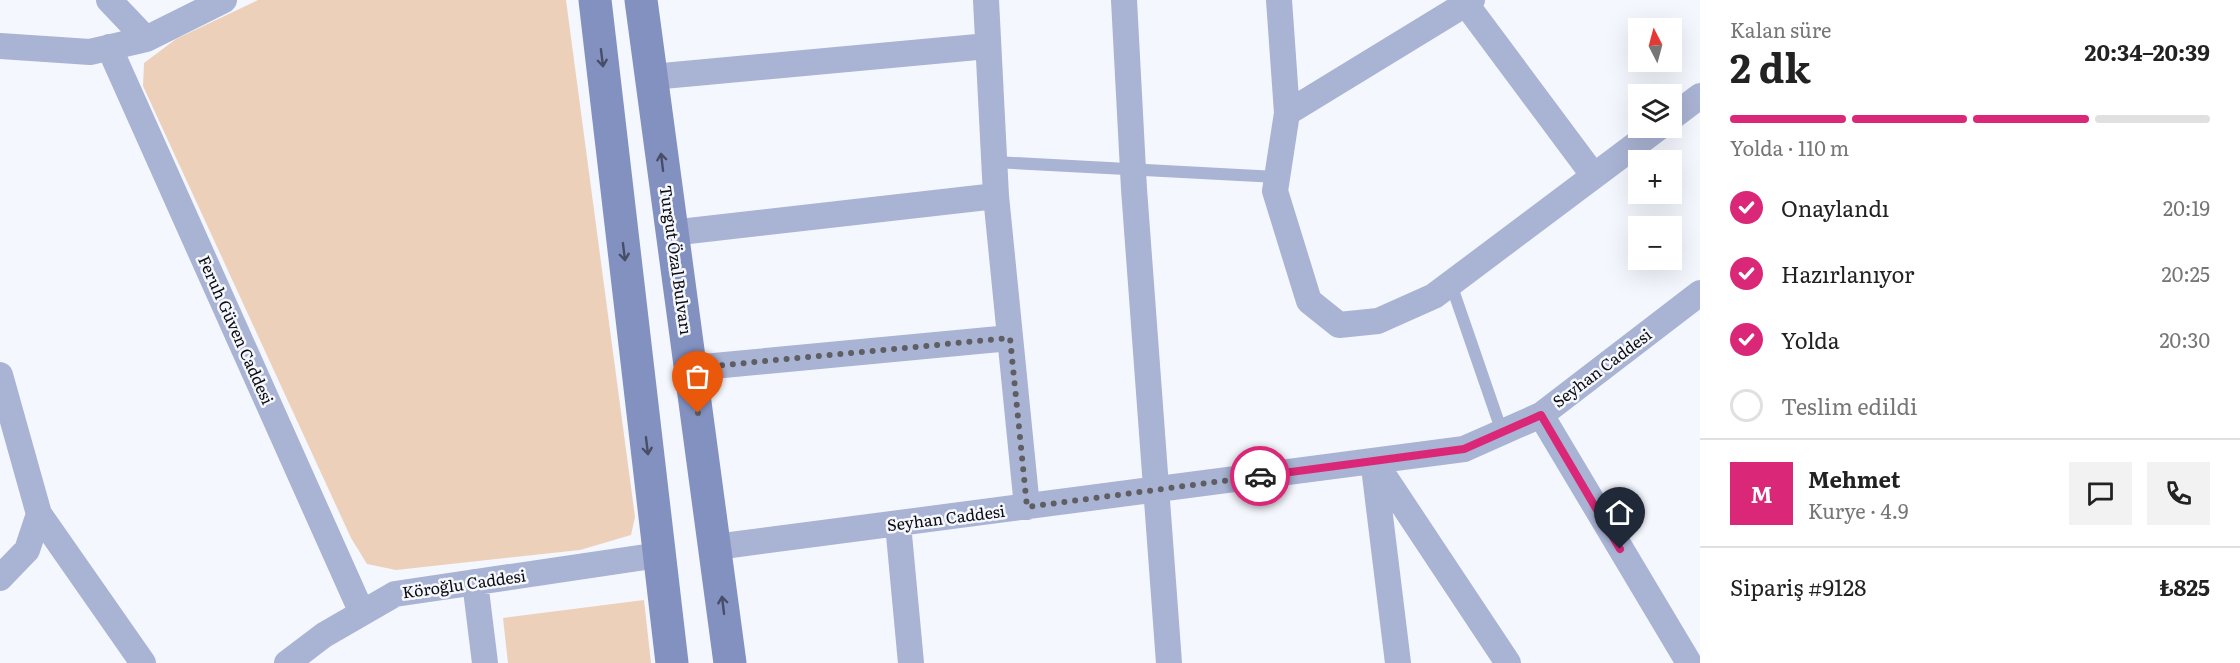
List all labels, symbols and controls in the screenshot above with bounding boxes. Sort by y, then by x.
text: Kalan süre [1730,14,1831,44]
north arrow [1628,18,1682,72]
map controls [1628,18,1682,270]
text: 20:34–20:39 [2085,35,2210,68]
text: 2 dk [1730,37,1811,95]
one-way arrow [597,48,608,68]
button: layers [1628,84,1682,138]
text: Yolda · 110 m [1730,132,1849,162]
button: + [1628,150,1682,204]
one-way arrow [657,153,668,173]
street label: Turgut Özal Bulvarı [655,184,699,336]
icon: check [1730,191,1763,224]
text: Onaylandı [1781,191,1889,224]
text: 20:19 [2163,192,2210,222]
button: − [1628,216,1682,270]
one-way arrow [619,241,630,261]
street label: Feruh Güven Caddesi [193,251,281,408]
icon: check [1730,257,1763,290]
text: Hazırlanıyor [1781,257,1915,290]
text: 20:25 [2162,258,2210,288]
street label: Seyhan Caddesi [1547,322,1656,412]
icon: check [1730,323,1763,356]
text: Yolda [1781,323,1840,356]
text: 20:30 [2159,324,2210,354]
pin [672,351,723,413]
icon: bag [681,360,714,393]
text: Teslim edildi [1781,389,1917,422]
one-way arrow [642,435,653,455]
courier [1230,446,1290,506]
icon: car [1244,460,1277,493]
text: Mehmet [1808,462,1900,495]
button: chat [2069,462,2132,525]
button: phone [2147,462,2210,525]
text: M [1751,477,1772,510]
pin [1594,487,1645,549]
text: Kurye · 4.9 [1808,495,1909,525]
icon: home [1603,496,1636,529]
street label: Seyhan Caddesi [886,498,1006,536]
street label: Köroğlu Caddesi [401,562,527,604]
text: Sipariş #9128 [1730,570,1866,603]
text: ₺825 [2159,570,2210,603]
one-way arrow [717,595,728,615]

